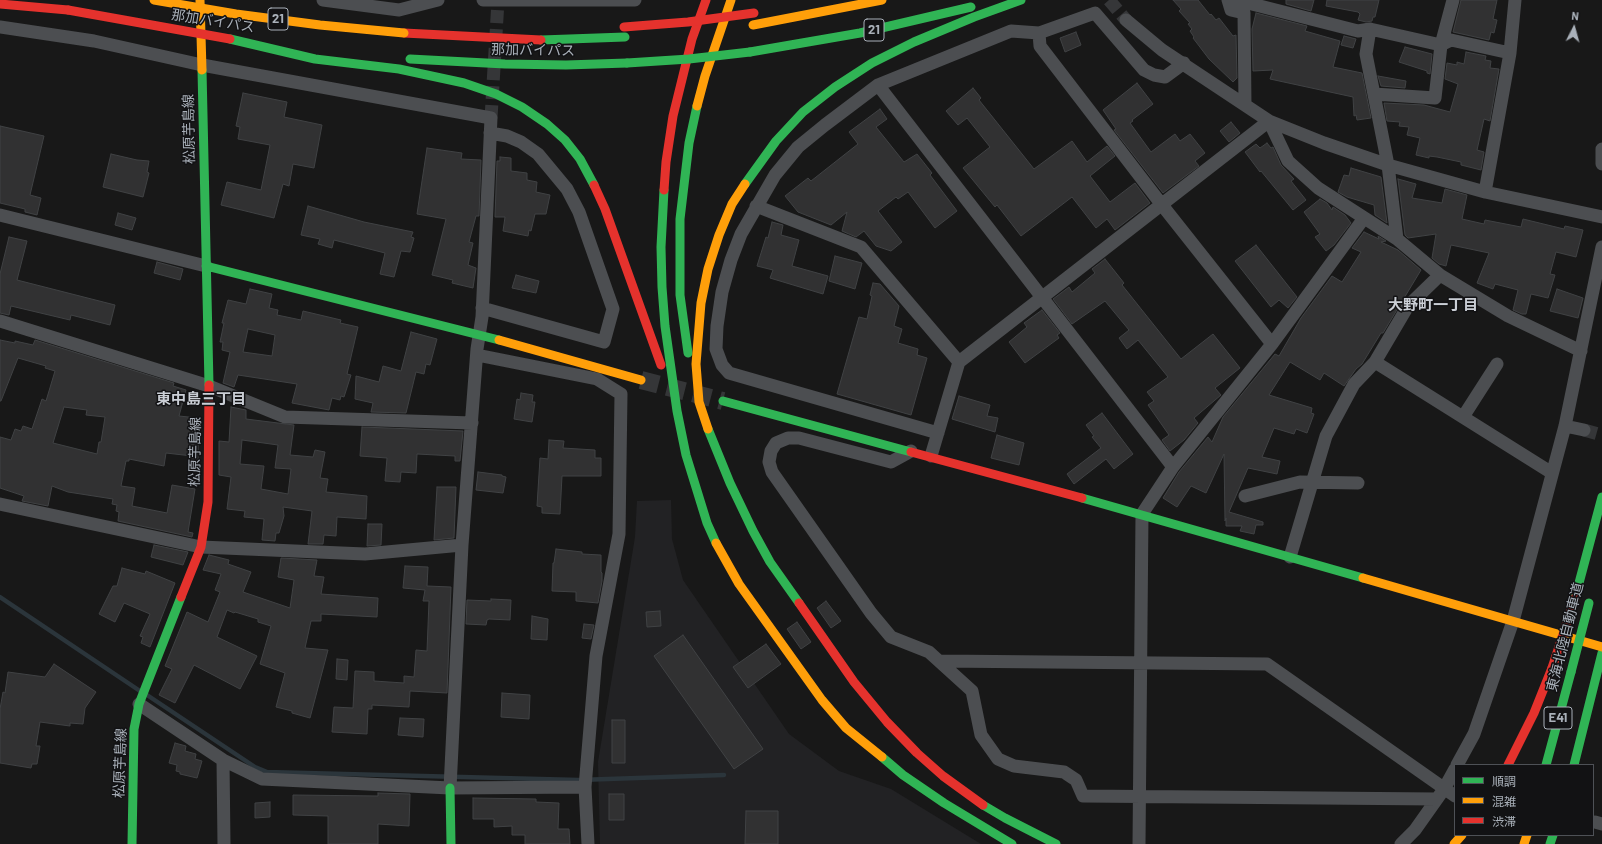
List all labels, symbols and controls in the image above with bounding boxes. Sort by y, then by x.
street label: 那加バイパス [170,6,256,36]
road number: 21 [268,8,288,30]
north arrow [1554,8,1594,48]
text: N [1571,9,1580,22]
road number: 21 [864,19,884,41]
street label: 那加バイパス [491,41,575,59]
street label: 松原芋島線 [180,94,198,164]
district label: 大野町一丁目 [1388,296,1478,314]
district label: 東中島三丁目 [156,390,246,408]
street label: 松原芋島線 [186,417,204,487]
street label: 東海北陸自動車道 [1543,581,1587,693]
road number: E41 [1544,707,1572,729]
street label: 松原芋島線 [110,728,130,798]
legend [1454,764,1594,836]
text: 順調 [1492,774,1516,788]
text: 混雑 [1492,794,1516,808]
text: 渋滞 [1492,814,1516,828]

